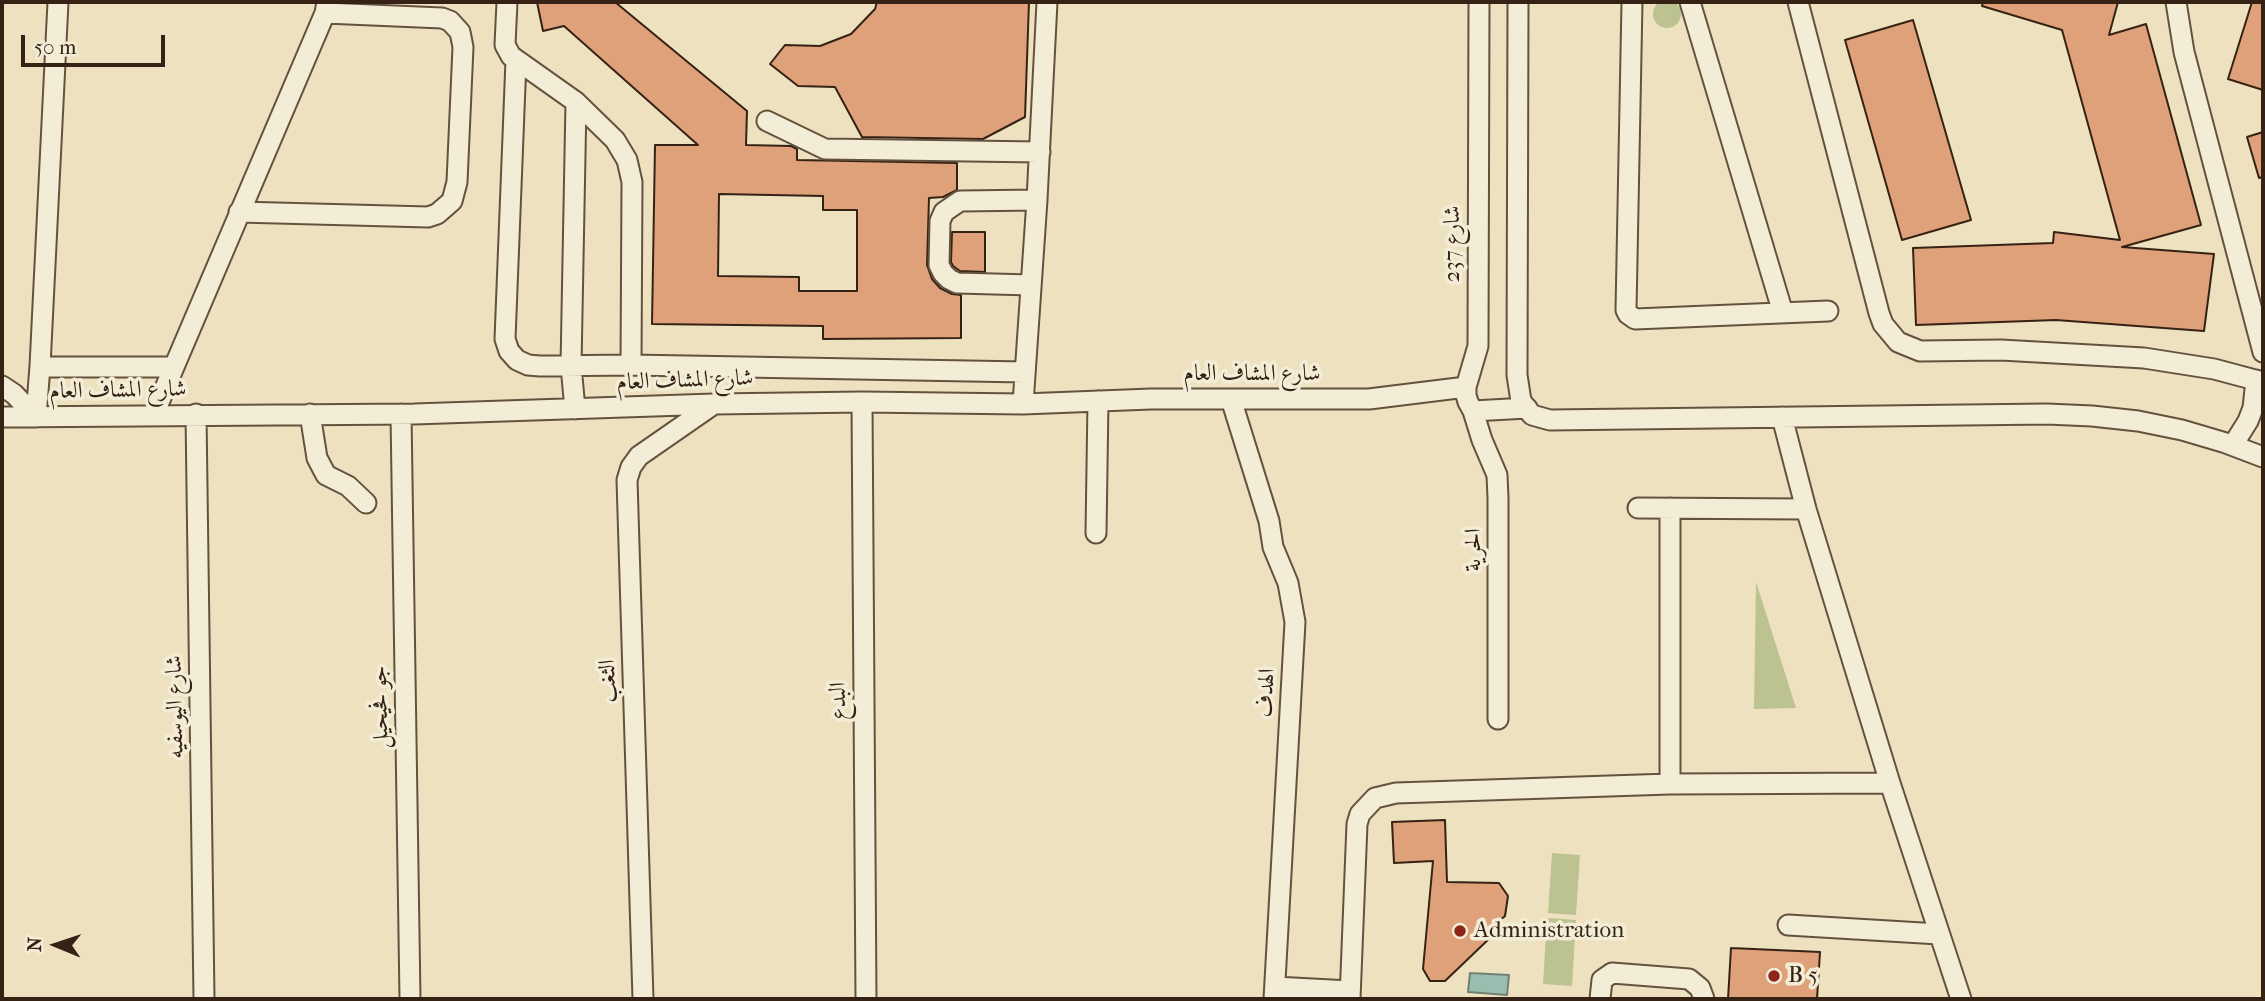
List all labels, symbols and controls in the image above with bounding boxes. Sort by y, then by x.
scale bar [24,21,168,65]
text: 50 m [34,35,77,59]
street label: شارع 237 [1439,205,1467,283]
street label: شارع المشاف العام [1184,360,1320,388]
street label: شارع المشاف العام [616,365,754,397]
street label: شارع المشاف العام [49,376,187,406]
street label: الحرية [1460,528,1488,572]
street label: شارع اليوسفيه [161,655,191,759]
street label: الثغب [594,659,624,703]
street label: جو فحيحيل [366,665,396,749]
street label: الهدف [1252,668,1282,718]
street label: البدع [825,682,853,720]
north arrow [21,910,91,980]
place label: Administration [1474,917,1624,945]
marker: Administration [1452,923,1468,939]
text: N [24,937,46,952]
place label: B 5 [1788,962,1818,990]
marker: B 5 [1766,968,1782,984]

